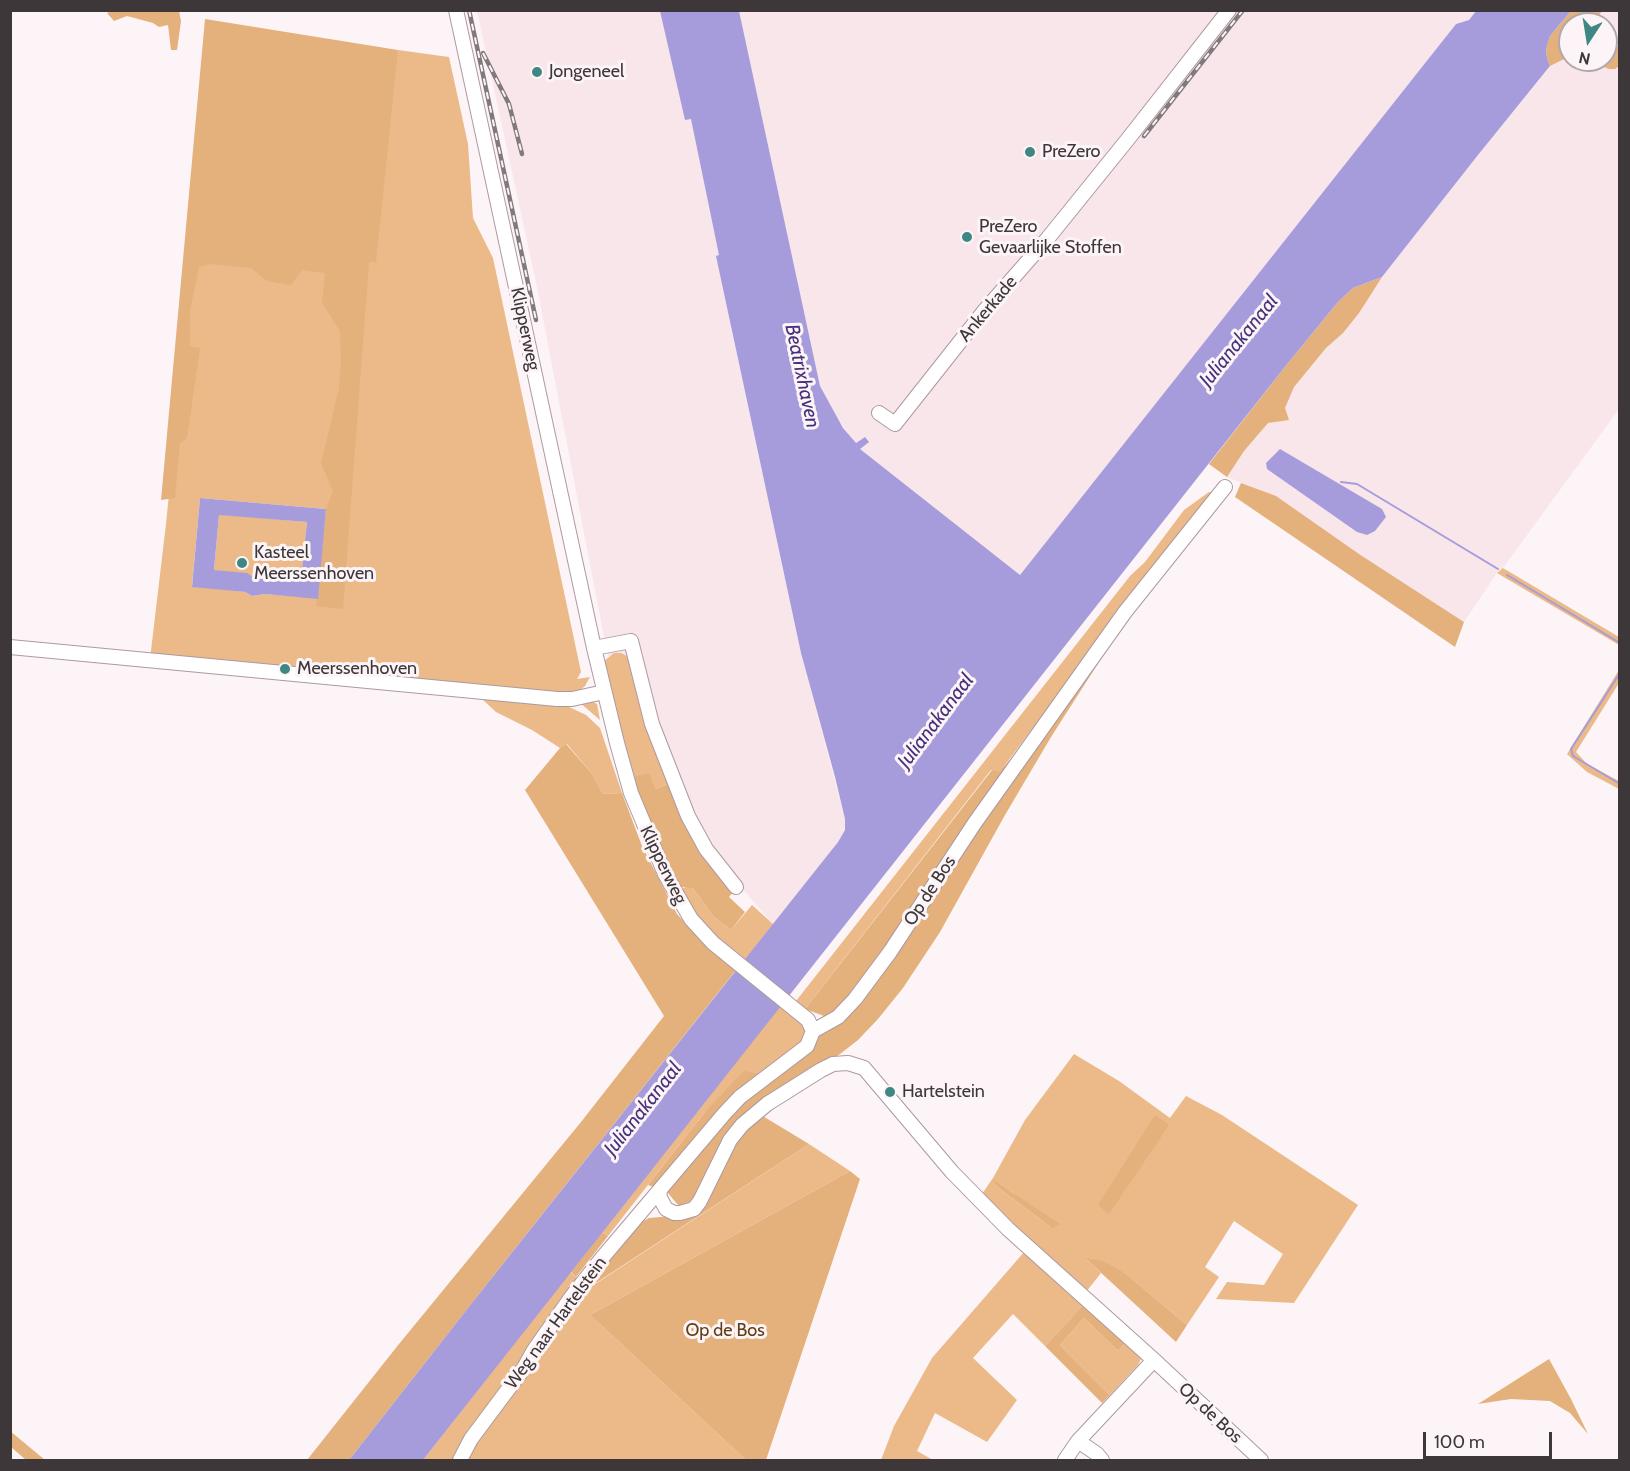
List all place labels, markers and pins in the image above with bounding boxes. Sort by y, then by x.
place label: Jongeneel [549,61,624,83]
marker: Jongeneel [530,65,544,79]
place label: PreZero [1042,141,1101,163]
marker: PreZero [1023,145,1037,159]
place label: PreZero Gevaarlijke Stoffen [979,216,1122,258]
marker: PreZero Gevaarlijke Stoffen [960,230,974,244]
place label: Kasteel Meerssenhoven [254,542,374,584]
marker: Kasteel Meerssenhoven [235,556,249,570]
place label: Meerssenhoven [297,658,417,680]
marker: Meerssenhoven [278,662,292,676]
place label: Hartelstein [902,1081,985,1103]
marker: Hartelstein [883,1085,897,1099]

